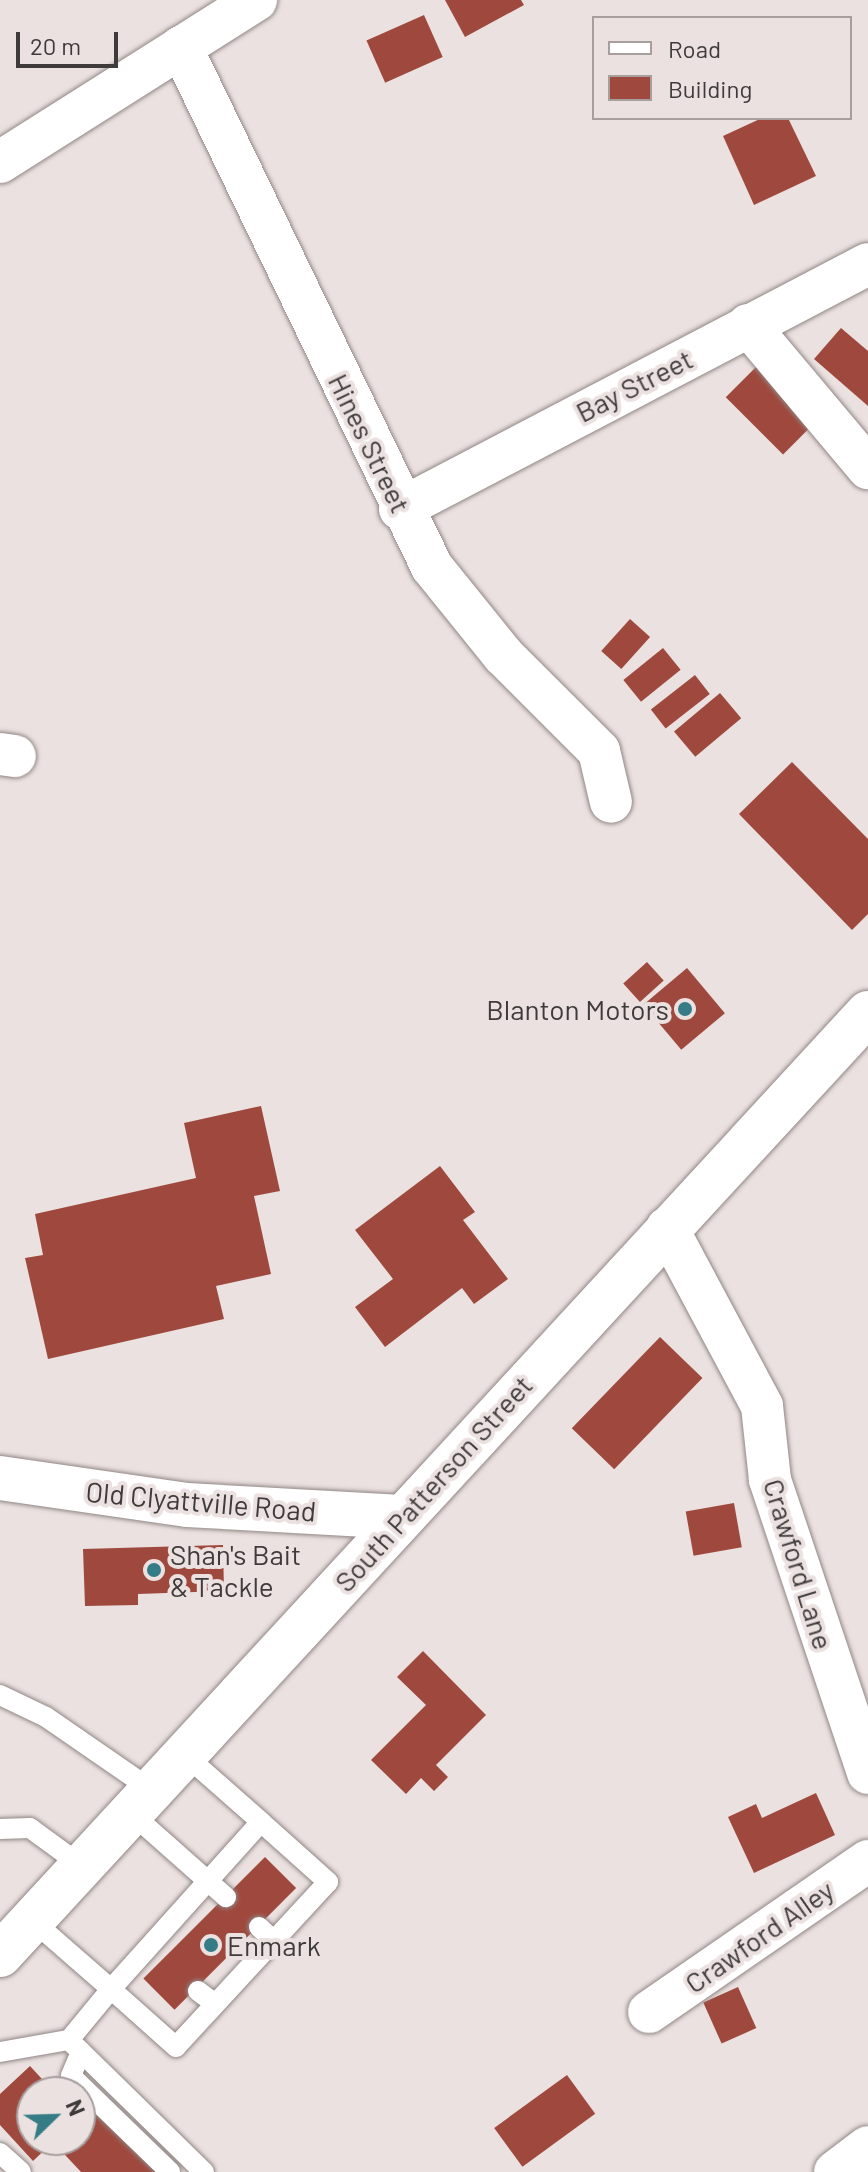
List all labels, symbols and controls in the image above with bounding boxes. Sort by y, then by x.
scale bar [20,16,122,66]
legend [592,16,852,120]
text: 20 m [30,31,81,60]
text: Road [668,34,721,63]
text: Building [668,74,752,103]
street label: Bay Street [570,341,698,429]
street label: Hines Street [322,368,418,518]
place label: Blanton Motors [486,992,669,1026]
marker: Blanton Motors [676,1000,694,1018]
street label: South Patterson Street [327,1368,539,1598]
street label: Old Clyattville Road [84,1474,318,1528]
street label: Crawford Lane [757,1475,841,1653]
place label: Shan's Bait & Tackle [170,1537,301,1603]
marker: Shan's Bait & Tackle [145,1561,163,1579]
street label: Crawford Alley [678,1872,840,2000]
place label: Enmark [227,1928,321,1962]
marker: Enmark [202,1936,220,1954]
north arrow [16,2076,96,2156]
text: N [61,2096,91,2119]

